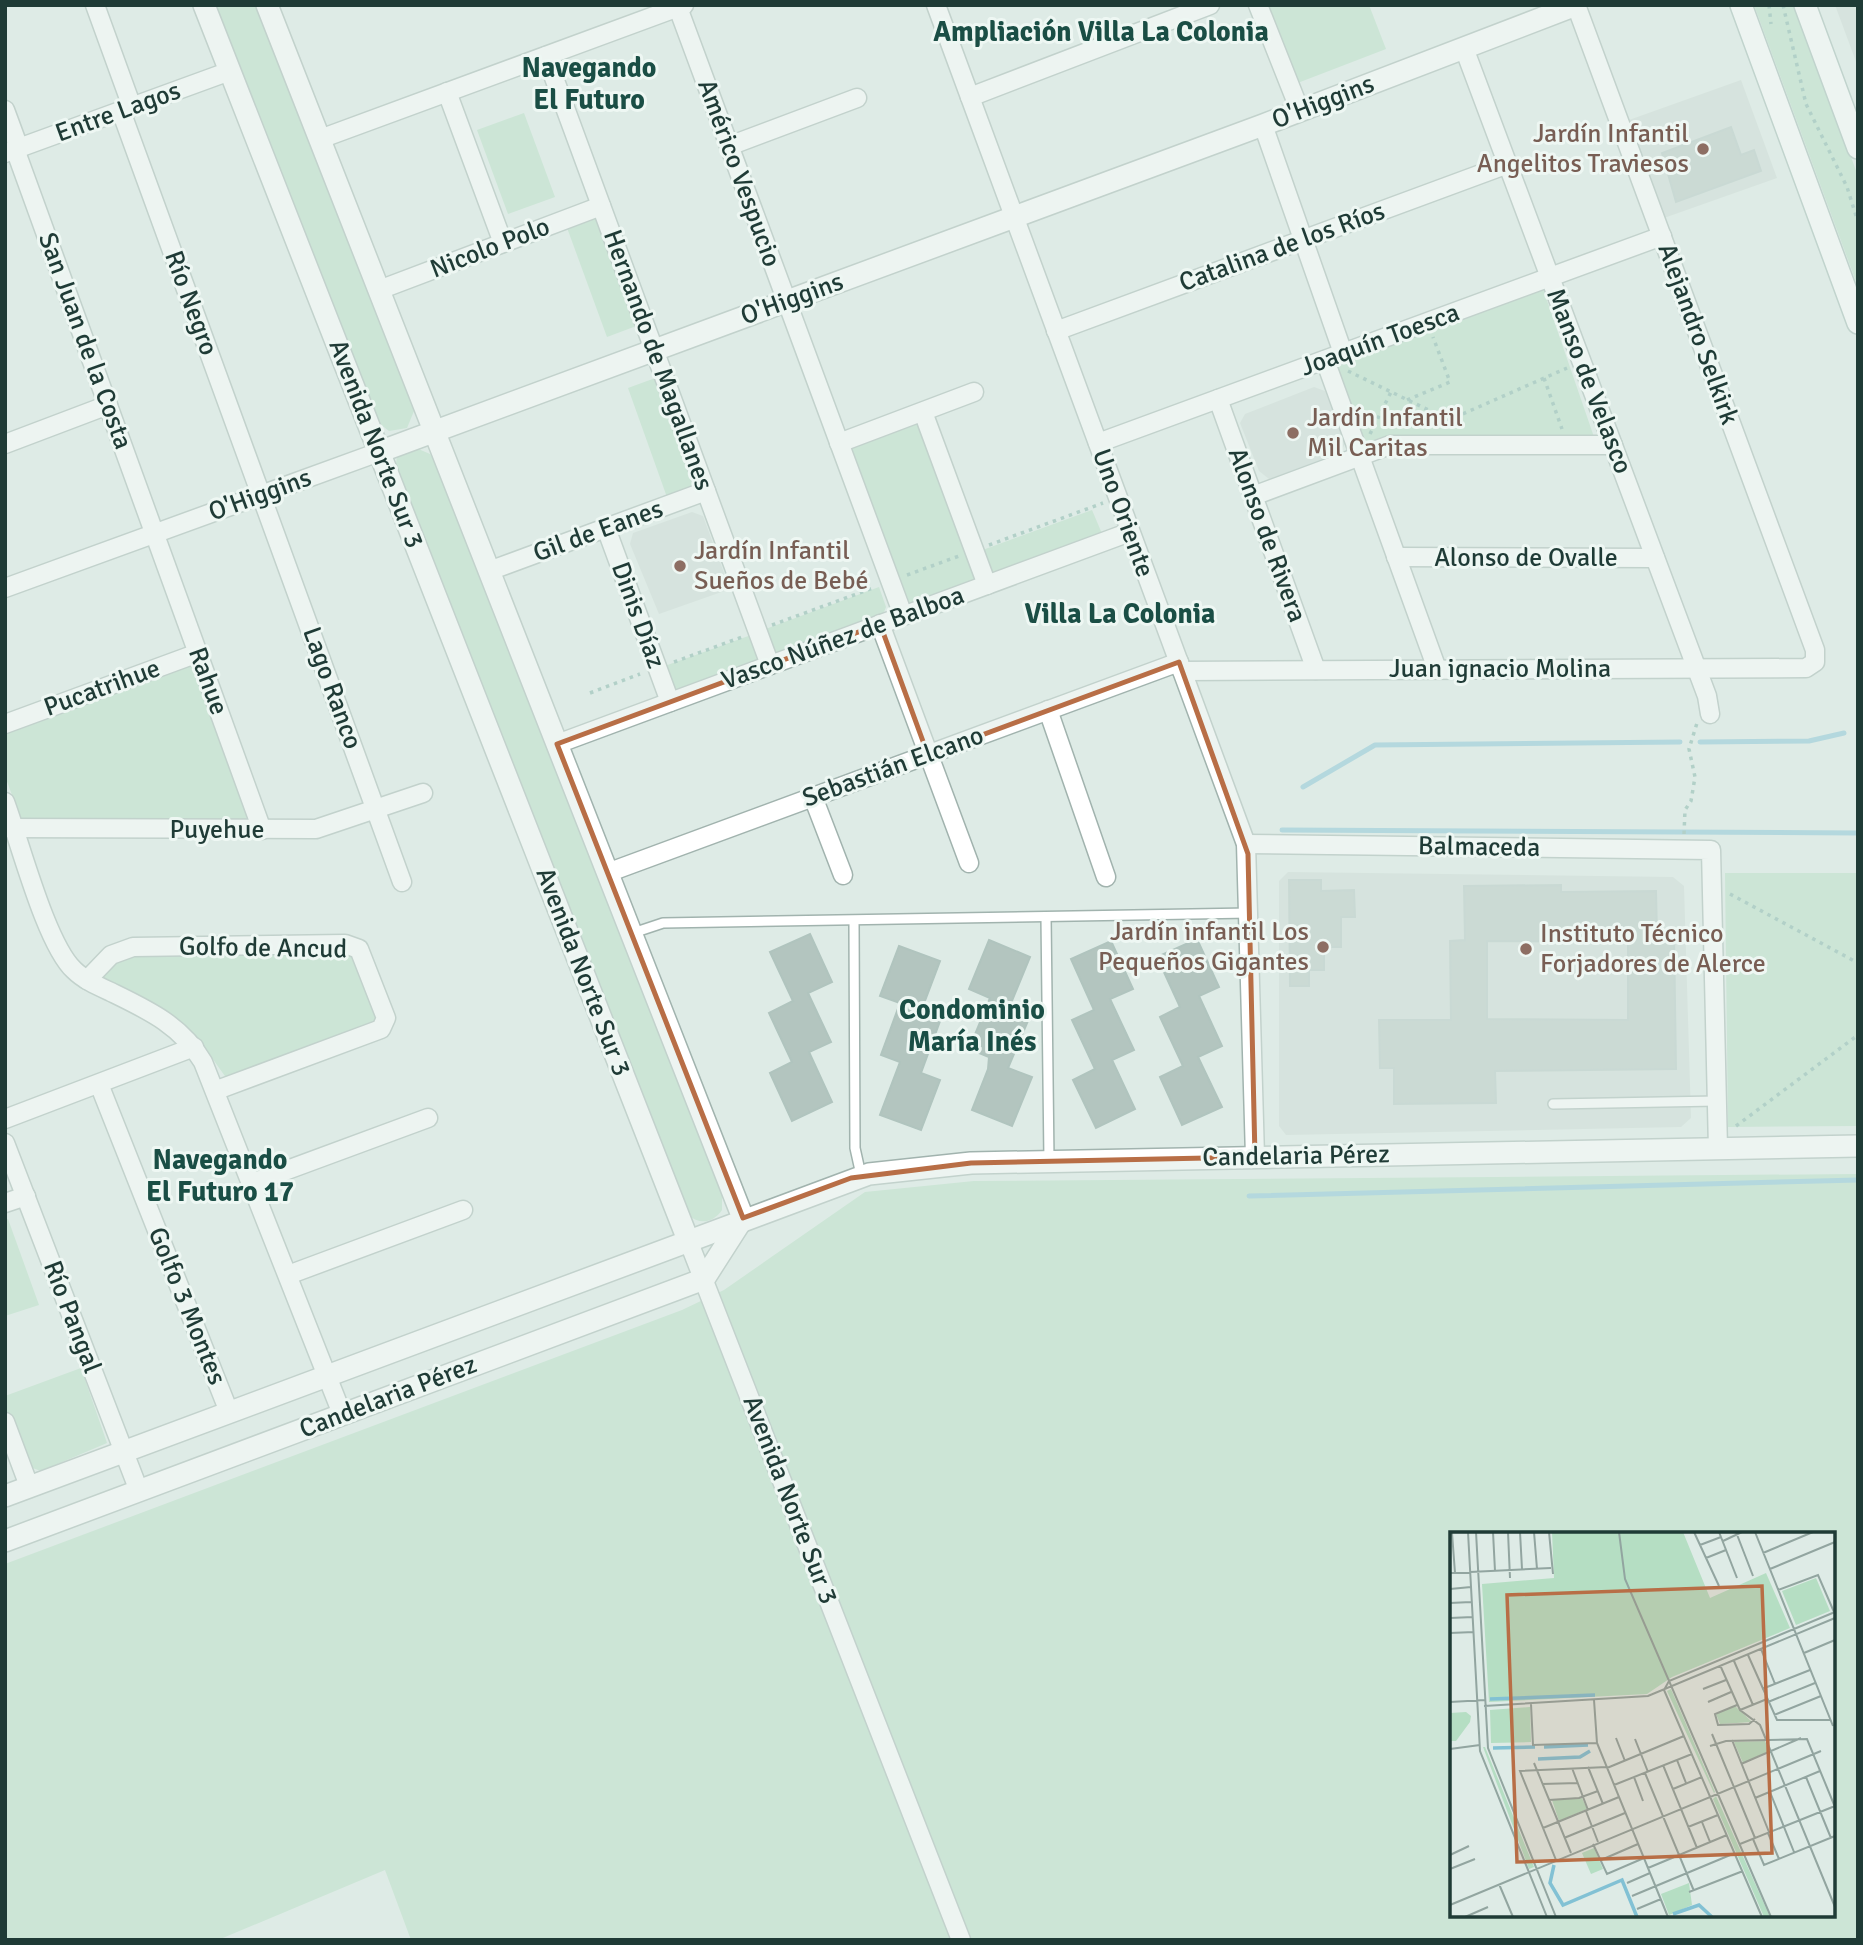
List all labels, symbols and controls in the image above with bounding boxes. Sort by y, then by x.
district label: Ampliación Villa La Colonia [933,15,1269,49]
district label: Navegando El Futuro [522,51,656,117]
street label: O'Higgins [1267,68,1379,136]
street label: Entre Lagos [51,75,185,149]
street label: Américo Vespucio [690,75,788,271]
place label: Jardín Infantil Angelitos Traviesos [1477,118,1689,180]
marker: Jardín Infantil Angelitos Traviesos [1695,141,1711,157]
street label: Catalina de los Ríos [1175,195,1389,299]
street label: Nicolo Polo [426,211,554,285]
street label: Hernando de Magallanes [596,225,720,495]
street label: San Juan de la Costa [31,228,139,454]
street label: Alejandro Selkirk [1650,239,1746,429]
street label: Río Negro [157,246,225,360]
street label: O'Higgins [736,266,848,332]
street label: Manso de Velasco [1539,284,1639,478]
street label: Joaquín Toesca [1296,296,1464,384]
street label: Avenida Norte Sur 3 [322,335,430,553]
place label: Jardín Infantil Mil Caritas [1307,402,1463,464]
marker: Jardín Infantil Mil Caritas [1285,425,1301,441]
street label: Alonso de Rivera [1221,443,1313,627]
street label: Uno Oriente [1085,445,1161,581]
street label: O'Higgins [204,462,316,528]
street label: Gil de Eanes [529,493,667,569]
place label: Jardín Infantil Sueños de Bebé [694,535,868,597]
street label: Alonso de Ovalle [1434,542,1618,574]
street label: Dinis Díaz [604,557,672,673]
marker: Jardín Infantil Sueños de Bebé [672,558,688,574]
street label: Vasco Núñez de Balboa [717,579,969,697]
district label: Villa La Colonia [1025,597,1215,631]
street label: Lago Ranco [295,622,369,754]
street label: Rahue [181,643,235,719]
street label: Pucatrihue [40,652,164,724]
street label: Juan ignacio Molina [1389,653,1611,685]
street label: Sebastián Elcano [798,719,988,815]
street label: Puyehue [170,814,264,846]
street label: Balmaceda [1418,830,1540,864]
street label: Avenida Norte Sur 3 [529,863,637,1081]
place label: Jardín infantil Los Pequeños Gigantes [1098,916,1309,978]
place label: Instituto Técnico Forjadores de Alerce [1540,918,1766,980]
street label: Golfo de Ancud [179,931,347,965]
marker: Jardín infantil Los Pequeños Gigantes [1315,939,1331,955]
marker: Instituto Técnico Forjadores de Alerce [1518,941,1534,957]
district label: Condominio María Inés [899,993,1045,1059]
street label: Candelaria Pérez [1202,1138,1390,1174]
district label: Navegando El Futuro 17 [146,1143,294,1209]
street label: Golfo 3 Montes [141,1223,233,1389]
street label: Río Pangal [36,1256,108,1378]
street label: Candelaria Pérez [295,1349,481,1445]
street label: Avenida Norte Sur 3 [736,1391,844,1609]
inset map [1450,1532,1835,1917]

